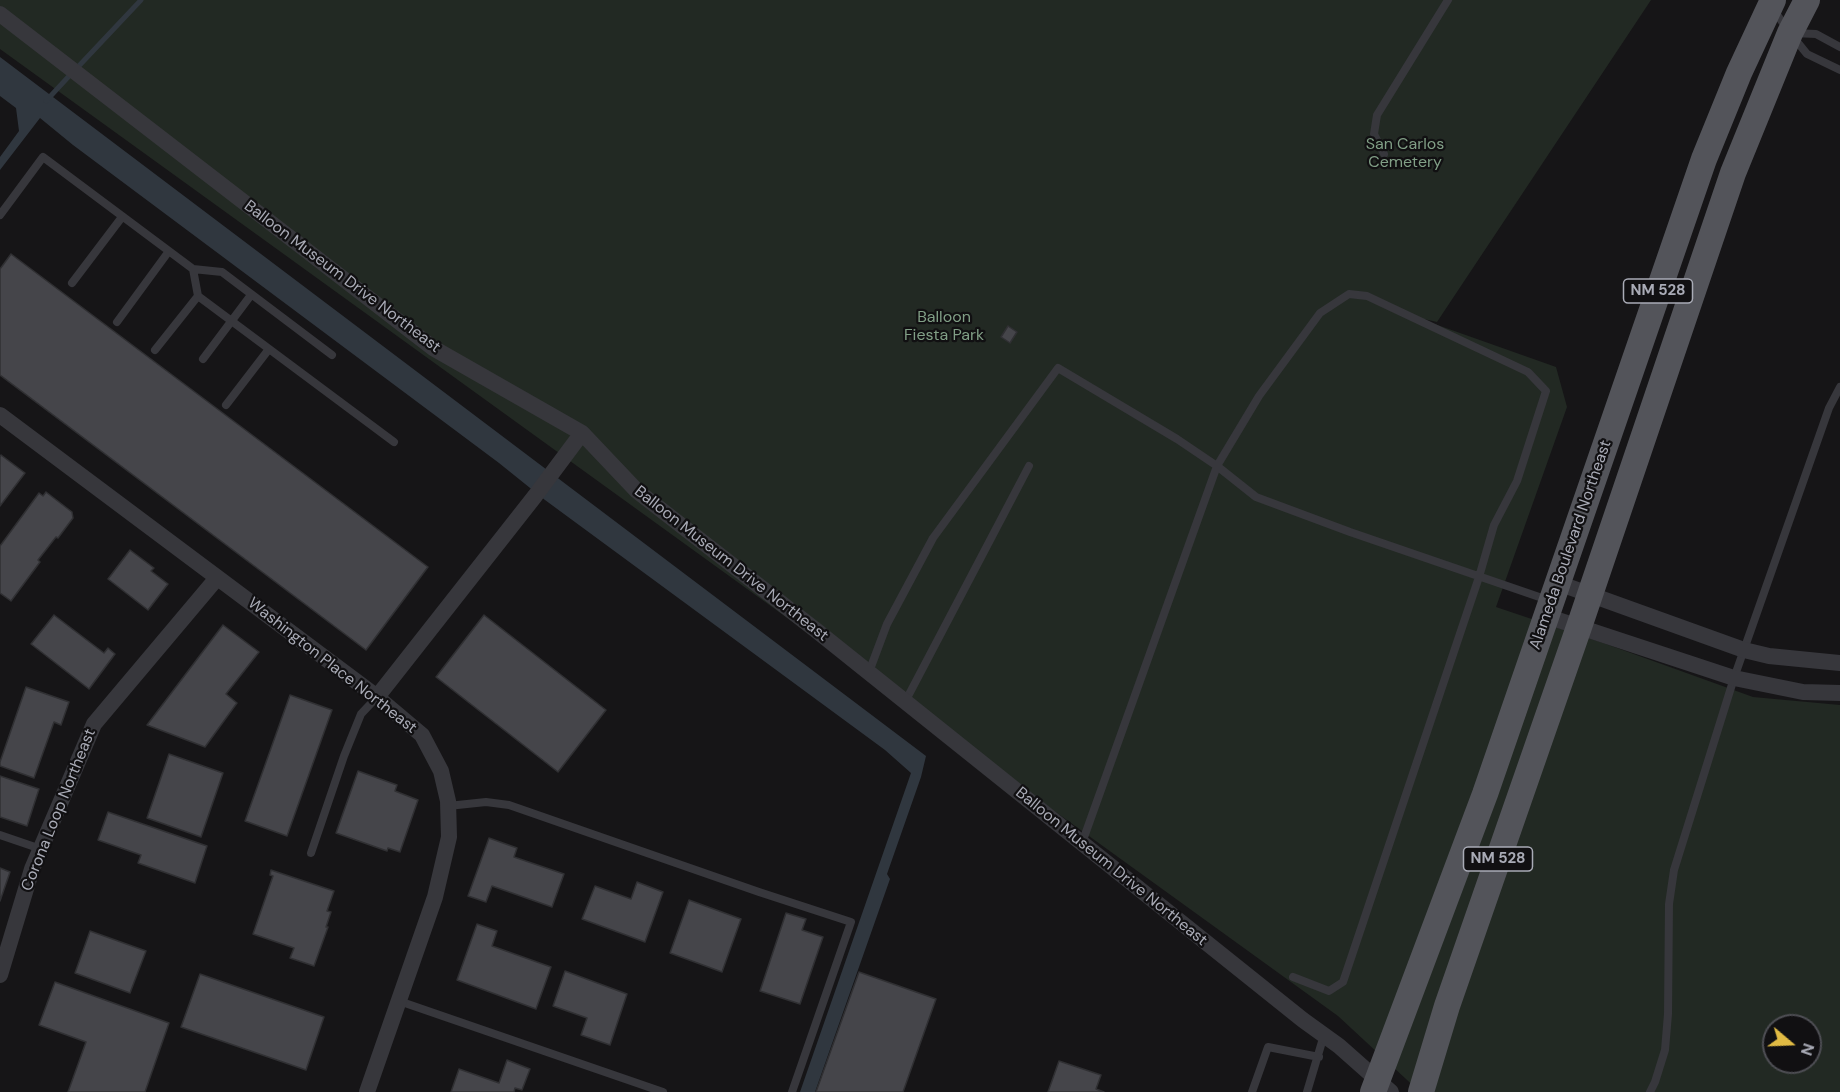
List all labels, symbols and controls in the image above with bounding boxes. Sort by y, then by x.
park label: San Carlos Cemetery [1366,135,1444,173]
street label: Balloon Museum Drive Northeast [240,197,444,357]
road number: NM 528 [1624,279,1692,303]
park label: Balloon Fiesta Park [904,308,984,346]
street label: Alameda Boulevard Northeast [1526,438,1616,652]
street label: Balloon Museum Drive Northeast [630,482,832,646]
street label: Washington Place Northeast [244,594,420,738]
street label: Corona Loop Northeast [18,726,100,894]
street label: Balloon Museum Drive Northeast [1011,784,1211,950]
road number: NM 528 [1464,847,1532,871]
north arrow [1762,1014,1822,1074]
text: N [1796,1040,1819,1058]

